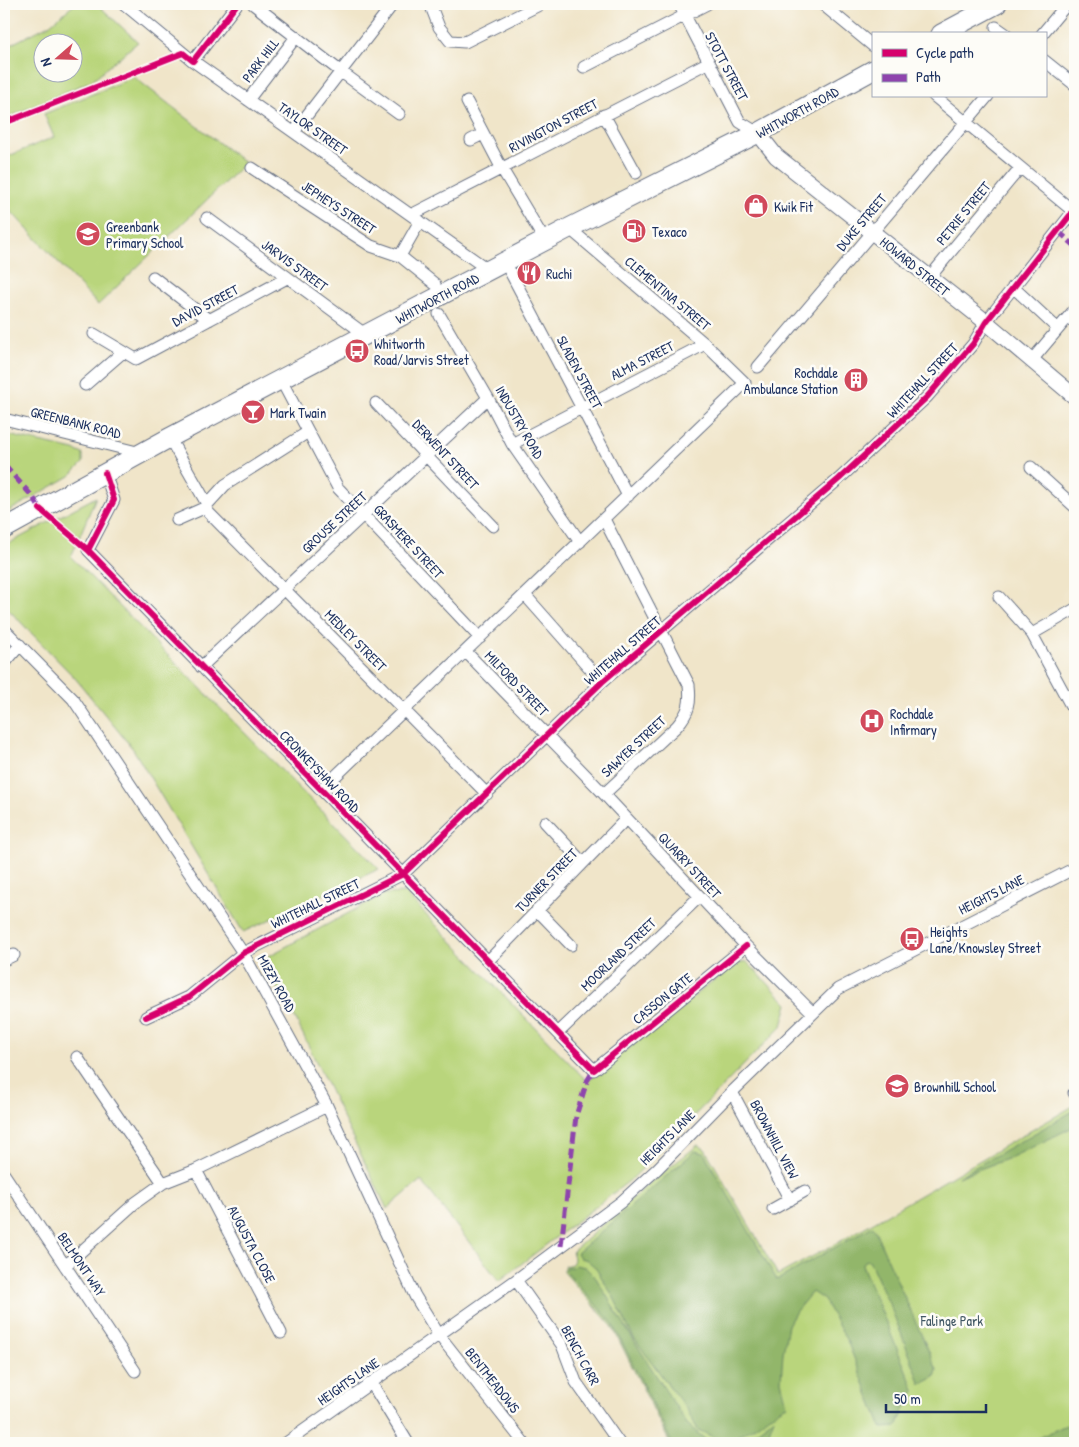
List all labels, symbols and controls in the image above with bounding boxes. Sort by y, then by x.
street label: STOTT STREET [701,28,753,104]
north arrow [32,32,82,82]
legend [872,32,1046,98]
street label: PARK HILL [237,34,283,86]
text: Cycle path [916,42,974,63]
text: N [35,55,56,69]
text: Path [916,66,941,87]
street label: WHITWORTH ROAD [752,81,842,143]
street label: RIVINGTON STREET [505,93,601,156]
street label: TAYLOR STREET [275,97,352,159]
street label: JEPHEYS STREET [298,176,380,238]
street label: PETRIE STREET [931,177,995,249]
street label: DUKE STREET [831,189,891,255]
shop icon: Kwik Fit [743,193,769,219]
place label: Kwik Fit [774,197,813,216]
place label: Greenbank Primary School [106,217,184,253]
fuel station icon: Texaco [621,218,647,244]
school or university icon: Greenbank Primary School [75,221,101,247]
place label: Texaco [652,222,687,241]
street label: HOWARD STREET [876,232,954,300]
street label: JARVIS STREET [258,235,332,296]
street label: CLEMENTINA STREET [621,251,715,335]
restaurant icon: Ruchi [516,260,542,286]
place label: Ruchi [546,264,572,283]
street label: WHITWORTH ROAD [392,268,482,328]
street label: DAVID STREET [168,279,242,330]
street label: SLADEN STREET [553,332,607,412]
place label: Whitworth Road/Jarvis Street [374,334,469,369]
street label: ALMA STREET [607,336,677,384]
bus stop icon: Whitworth Road/Jarvis Street [344,338,370,364]
street label: WHITEHALL STREET [882,338,962,422]
place label: Rochdale Ambulance Station [744,363,838,398]
building icon: Rochdale Ambulance Station [843,367,869,393]
street label: INDUSTRY ROAD [491,382,549,462]
bar icon: Mark Twain [240,399,266,425]
street label: GREENBANK ROAD [29,402,123,442]
place label: Mark Twain [270,403,326,422]
street label: DERWENT STREET [409,415,484,494]
street label: GROUSE STREET [297,487,371,557]
street label: GRASMERE STREET [370,500,449,582]
street label: MEDLEY STREET [321,605,391,675]
street label: WHITEHALL STREET [579,611,665,689]
street label: MILFORD STREET [481,646,553,720]
place label: Rochdale Infirmary [890,704,937,740]
hospital icon: Rochdale Infirmary [859,708,885,734]
street label: SAWYER STREET [596,711,670,781]
street label: CRONKEYSHAW ROAD [276,725,365,817]
street label: QUARRY STREET [654,828,726,903]
street label: TURNER STREET [511,844,582,916]
street label: HEIGHTS LANE [955,869,1027,919]
street label: WHITEHALL STREET [267,873,363,933]
street label: MOORLAND STREET [576,913,660,995]
place label: Heights Lane/Knowsley Street [930,922,1041,958]
bus stop icon: Heights Lane/Knowsley Street [899,926,925,952]
street label: MIZZY ROAD [253,951,301,1015]
street label: CASSON GATE [628,968,696,1028]
school or university icon: Brownhill School [884,1073,910,1099]
place label: Brownhill School [914,1077,996,1096]
street label: BROWNHILL VIEW [746,1096,804,1182]
street label: HEIGHTS LANE [635,1105,699,1169]
street label: AUGUSTA CLOSE [224,1202,280,1286]
street label: BELMONT WAY [54,1228,111,1300]
park label: Falinge Park [920,1311,983,1331]
street label: BENCH CARR [557,1322,605,1388]
street label: BENTMEADOWS [461,1343,525,1417]
street label: HEIGHTS LANE [313,1353,383,1409]
scale bar [886,1382,986,1414]
text: 50 m [894,1388,921,1409]

